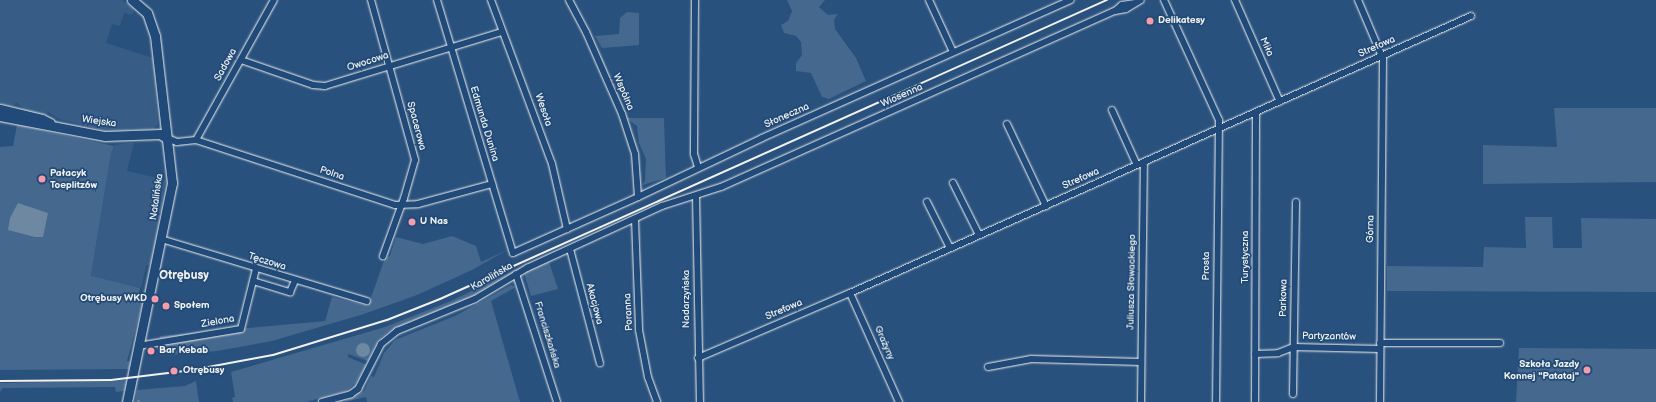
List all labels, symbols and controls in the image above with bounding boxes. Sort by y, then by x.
place label: Delikatesy [1158,15,1205,27]
marker: Delikatesy [1145,16,1155,26]
street label: Strefowa [1357,34,1397,60]
street label: Miła [1257,36,1275,58]
street label: Sadowa [212,47,240,83]
street label: Owocowa [346,50,390,74]
street label: Wspólna [610,72,636,112]
street label: Wiosenna [879,81,925,111]
street label: Edmunda Dunina [467,85,501,163]
street label: Wesoła [532,92,554,128]
street label: Spacerowa [404,100,428,152]
street label: Słoneczna [763,101,811,131]
street label: Wiejska [81,114,117,130]
street label: Polna [318,164,346,184]
street label: Strefowa [1061,166,1101,192]
place label: Pałacyk Toeplitzów [50,167,97,190]
street label: Natalińska [148,173,166,221]
marker: Pałacyk Toeplitzów [37,174,47,184]
street label: Górna [1365,215,1377,243]
place label: U Nas [420,216,448,228]
marker: U Nas [407,217,417,227]
street label: Turystyczna [1240,230,1252,284]
street label: Juliusza Słowackiego [1125,234,1139,330]
street label: Tęczowa [247,251,287,273]
street label: Prosta [1201,252,1213,280]
street label: Karolińska [469,260,515,294]
district label: Otrębusy [159,269,209,283]
street label: Nadarzyńska [681,270,693,328]
street label: Parkowa [1278,279,1290,317]
street label: Akacjowa [583,282,605,326]
place label: Otrębusy WKD [80,293,147,305]
street label: Poranna [622,293,636,331]
marker: Otrębusy WKD [150,294,160,304]
street label: Strefowa [764,297,804,323]
place label: Społem [174,300,210,312]
street label: Franciszkańska [531,300,563,370]
marker: Społem [161,301,171,311]
street label: Zielona [200,313,236,331]
street label: Grażyny [871,324,897,362]
street label: Partyzantów [1302,331,1356,343]
place label: Bar Kebab [159,345,208,357]
marker: Bar Kebab [146,346,156,356]
place label: Szkoła Jazdy Konnej "Patataj" [1504,358,1579,382]
marker: Otrębusy [168,365,180,377]
place label: Otrębusy [183,365,224,377]
marker: Szkoła Jazdy Konnej "Patataj" [1582,365,1592,375]

